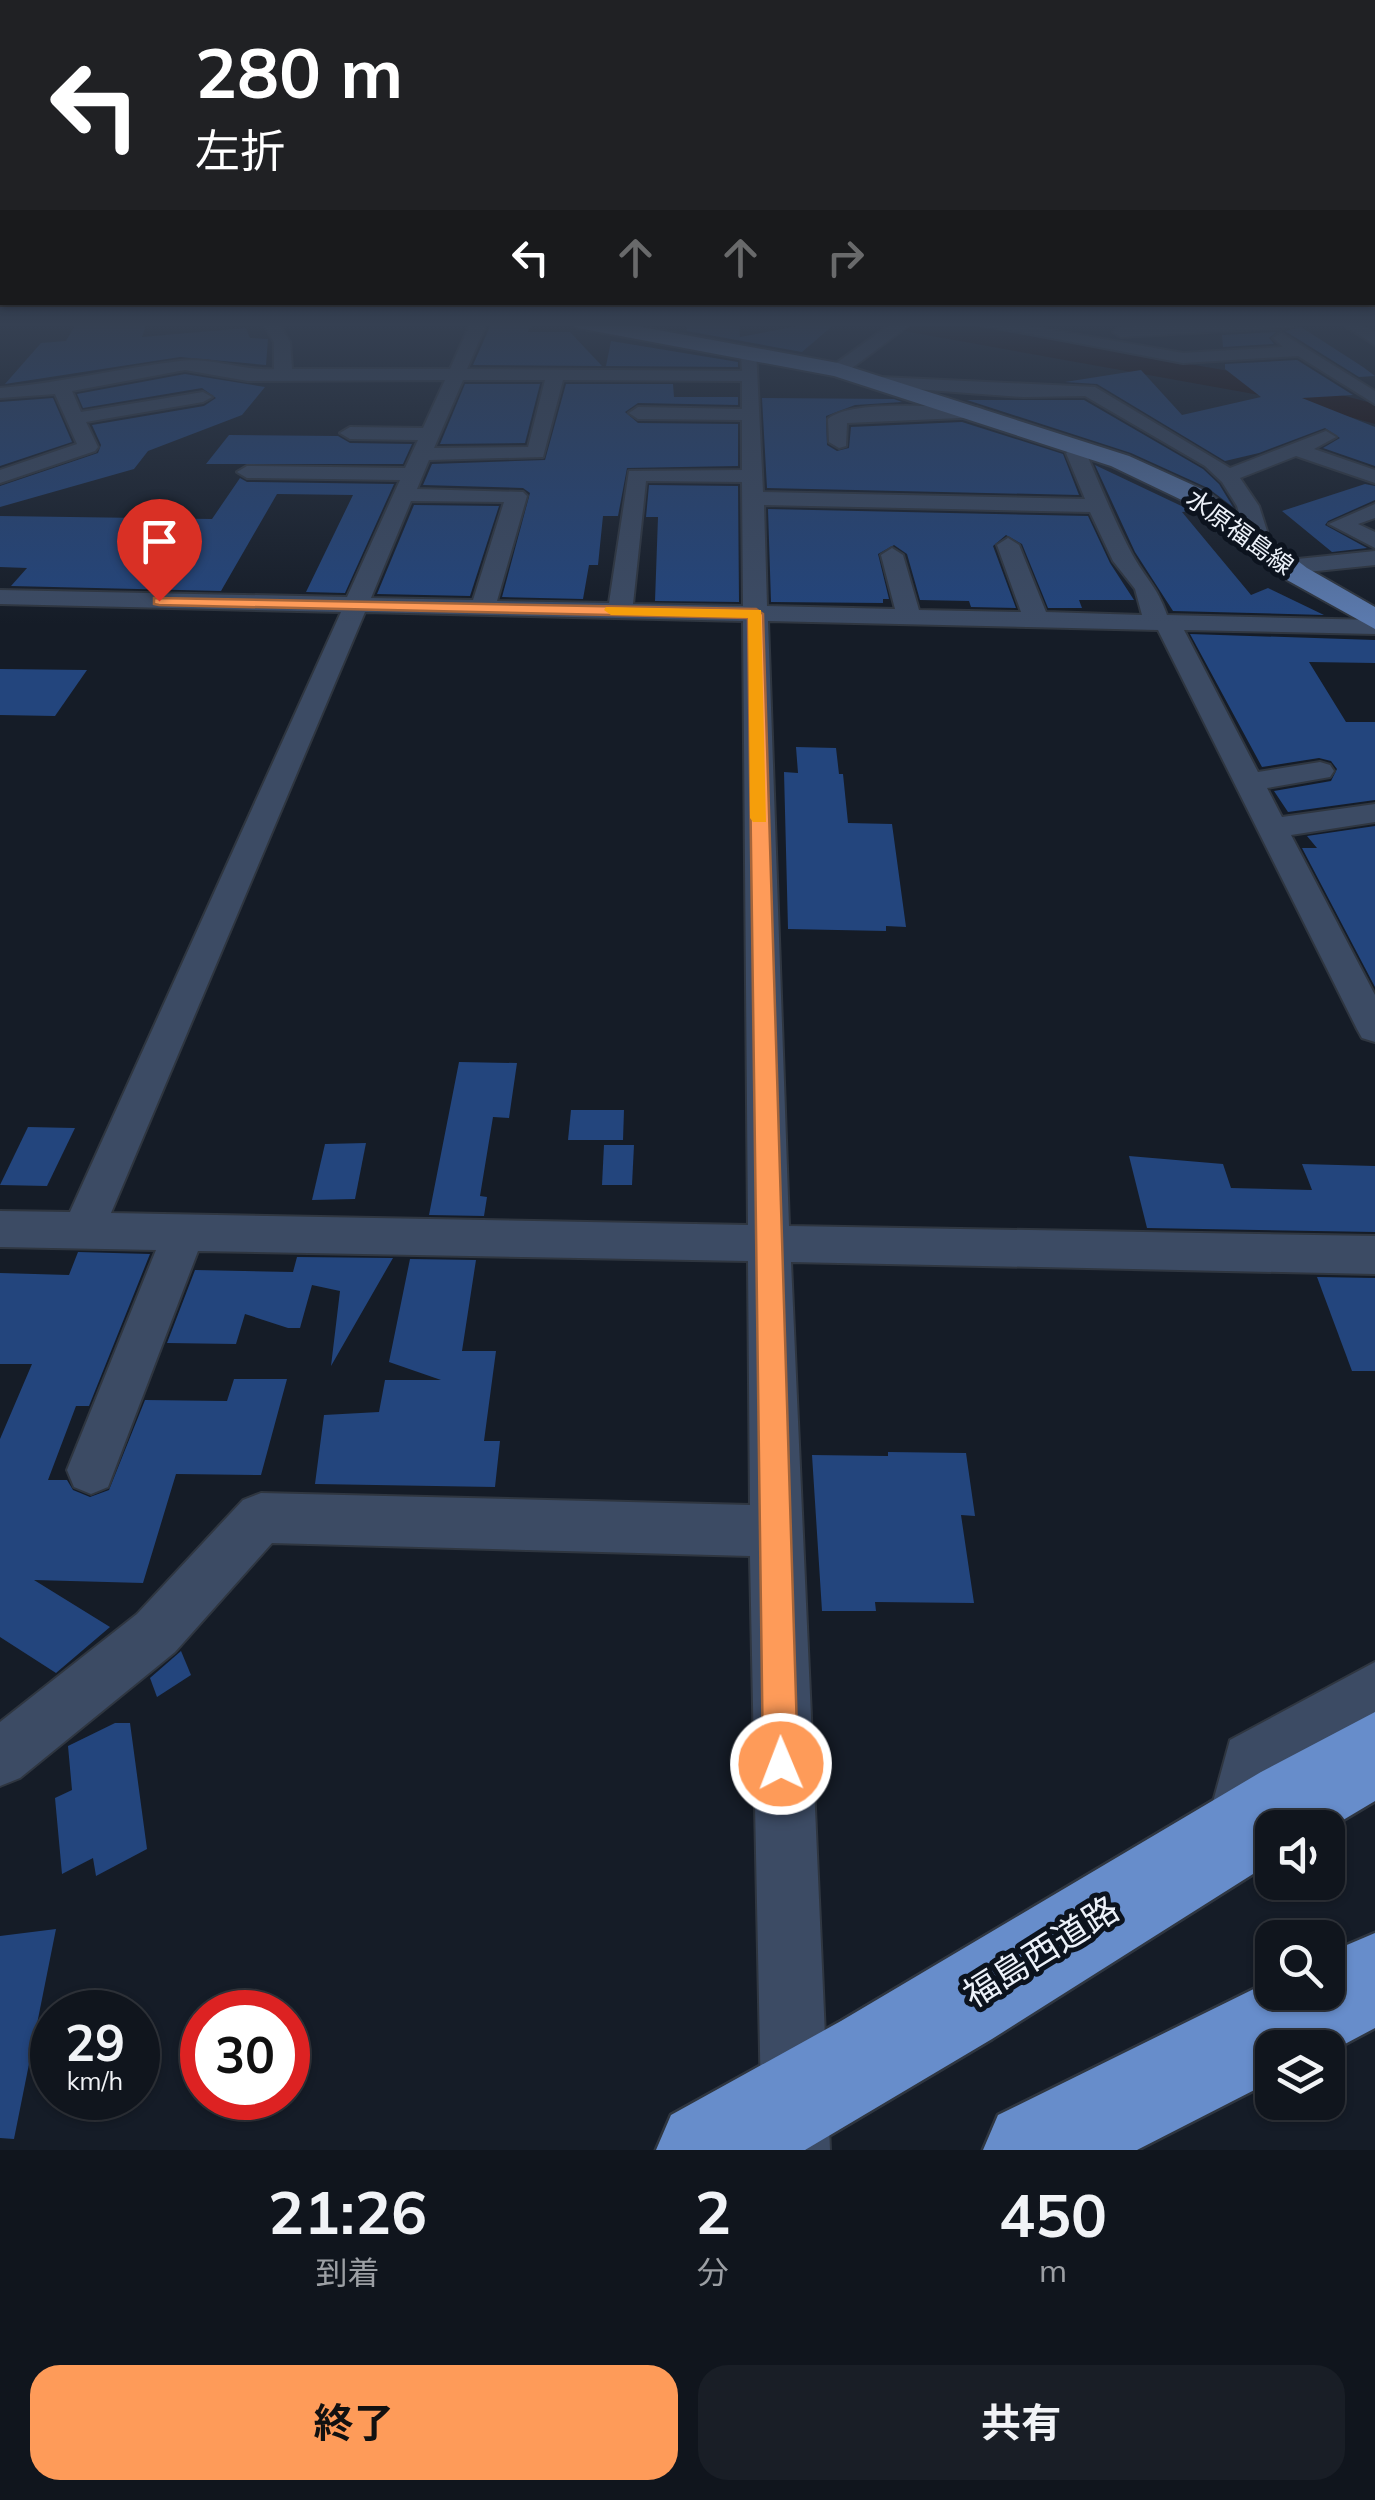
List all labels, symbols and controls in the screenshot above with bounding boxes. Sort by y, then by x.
text: 280 m [195,28,403,116]
icon: left [30,40,160,170]
text: 左折 [195,122,285,178]
icon: left [503,230,558,285]
icon: ahead [608,230,663,285]
icon: ahead [713,230,768,285]
icon: right [818,230,873,285]
street label: 水原福島線 [1181,482,1300,581]
pin [117,499,202,602]
icon: arrive [132,514,187,569]
position arrow [729,1712,833,1816]
map controls [1255,1810,1345,2120]
button: sound [1255,1810,1345,1900]
street label: 福島西道路 [955,1886,1126,2016]
button: search [1255,1920,1345,2010]
speed limit sign: 30 [180,1990,310,2120]
text: 29 [65,2011,125,2074]
button: layers [1255,2030,1345,2120]
text: km/h [67,2065,123,2096]
text: 21:26 [268,2174,427,2249]
text: 2 [695,2174,731,2249]
text: 450 [999,2177,1107,2252]
text: m [1039,2250,1067,2290]
text: 到着 [315,2252,379,2292]
text: 分 [697,2252,729,2292]
button: 終了 [30,2365,678,2480]
button: 共有 [698,2365,1345,2480]

